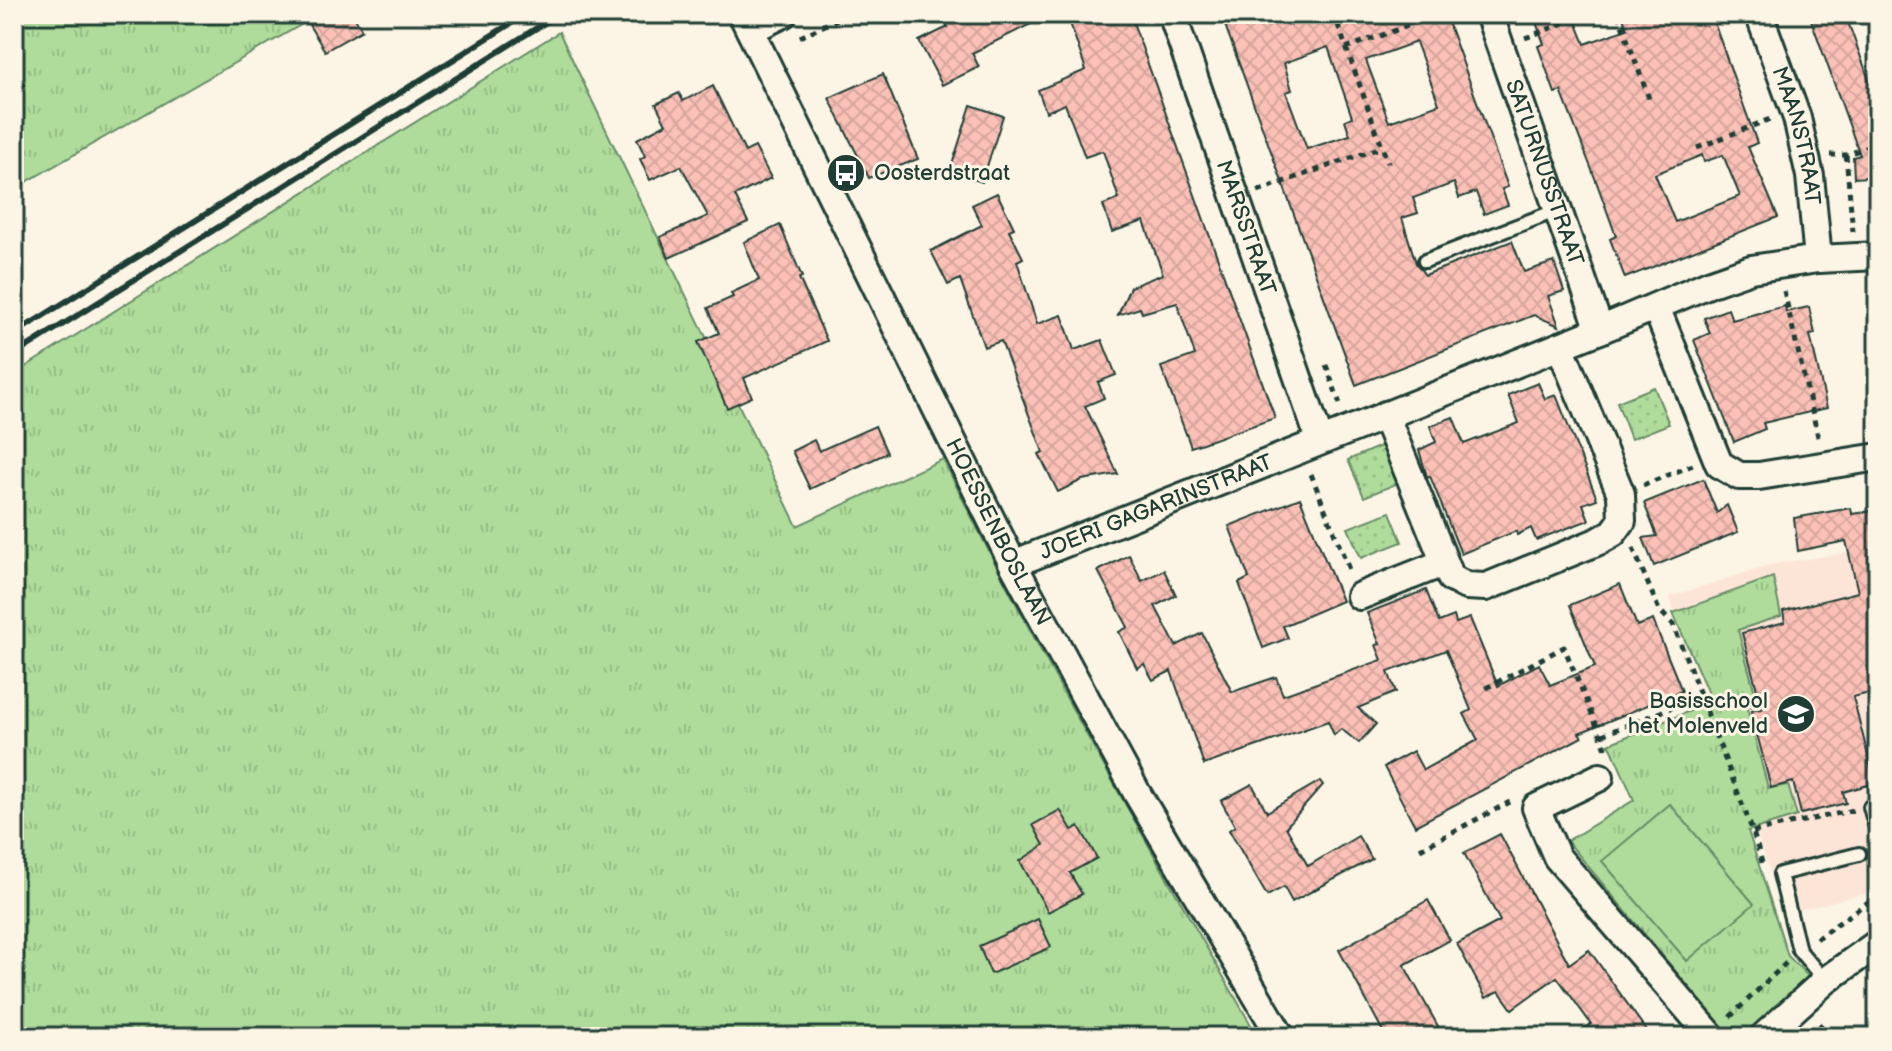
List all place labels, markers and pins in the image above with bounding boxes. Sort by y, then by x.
bus stop icon: Oosterdstraat [825,152,867,194]
place label: Oosterdstraat [874,160,1010,187]
place label: Basisschool het Molenveld [1628,688,1768,740]
school or university icon: Basisschool het Molenveld [1775,693,1817,735]

